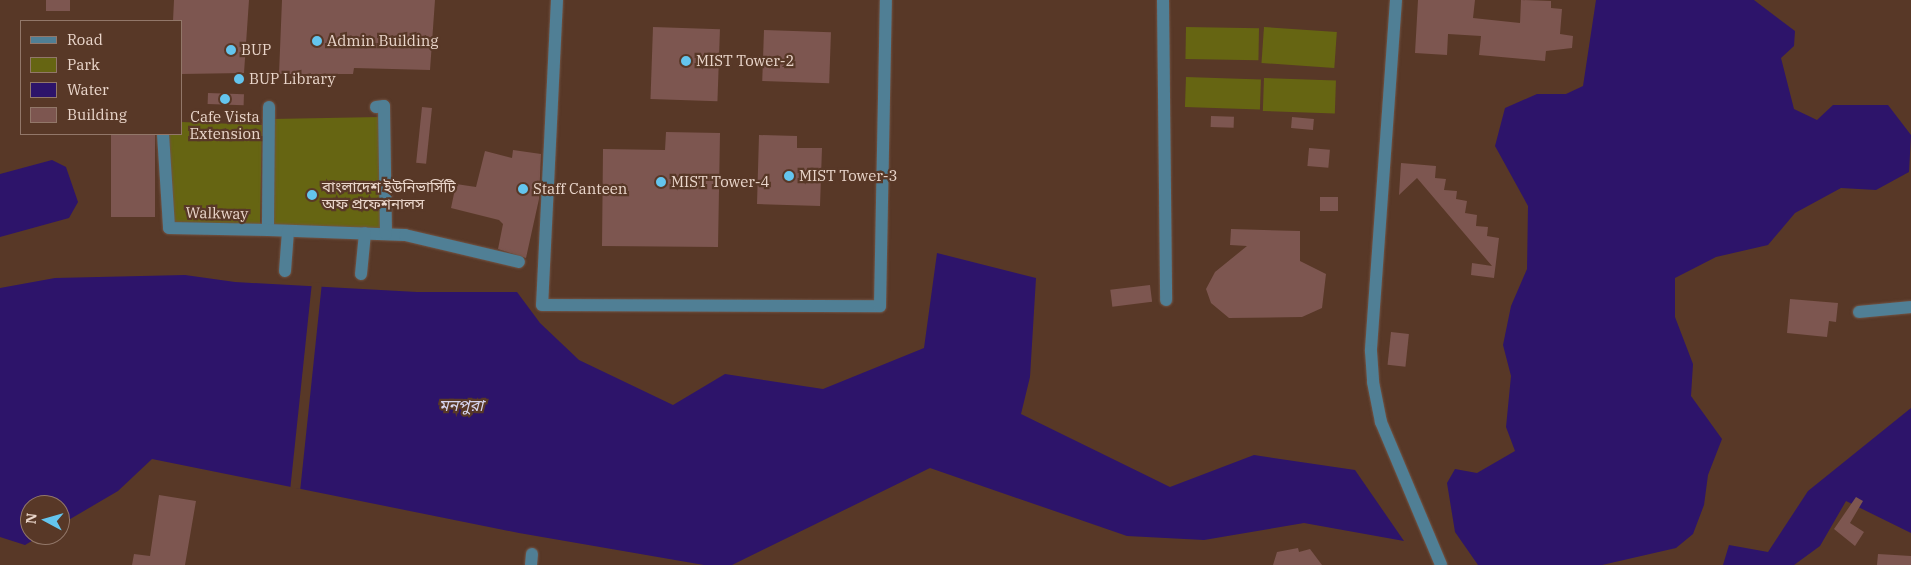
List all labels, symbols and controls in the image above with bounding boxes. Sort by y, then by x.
legend [20,20,182,135]
text: Road [67,30,103,49]
place label: Admin Building [327,32,438,50]
marker: Admin Building [311,35,323,47]
place label: BUP [241,41,271,59]
marker: BUP [225,44,237,56]
place label: MIST Tower-2 [696,52,795,70]
text: Park [67,55,100,74]
marker: MIST Tower-2 [680,55,692,67]
place label: BUP Library [249,70,335,88]
marker: BUP Library [233,73,245,85]
text: Water [67,80,109,99]
marker: Cafe Vista Extension [219,93,231,105]
text: Building [67,105,127,124]
place label: Cafe Vista Extension [189,107,261,142]
place label: MIST Tower-3 [799,167,898,185]
marker: MIST Tower-3 [783,170,795,182]
place label: MIST Tower-4 [671,173,770,191]
marker: MIST Tower-4 [655,176,667,188]
place label: বাংলাদেশ ইউনিভার্সিটি অফ প্রফেশনালস [322,177,456,212]
place label: Staff Canteen [533,180,627,198]
marker: Staff Canteen [517,183,529,195]
marker: বাংলাদেশ ইউনিভার্সিটি অফ প্রফেশনালস [306,189,318,201]
street label: Walkway [186,203,248,223]
water label: মনপুরা [439,395,483,415]
north arrow [20,495,70,545]
text: N [22,512,41,525]

